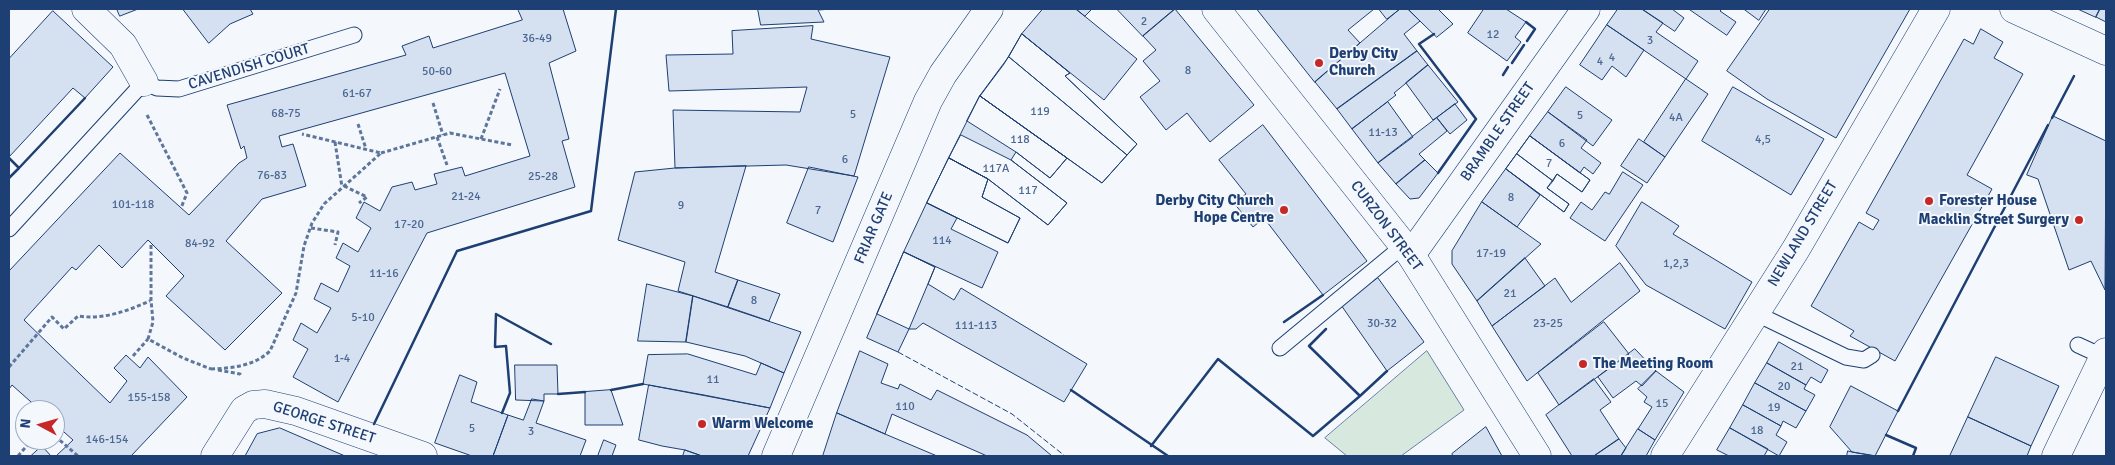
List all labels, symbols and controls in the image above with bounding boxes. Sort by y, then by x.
house number: 2 [1141,15,1147,29]
house number: 12 [1487,28,1499,42]
house number: 36-49 [522,32,552,46]
house number: 3 [1647,34,1653,48]
street label: CAVENDISH COURT [186,40,312,94]
place label: Derby City Church [1329,45,1398,80]
house number: 4 [1609,51,1615,65]
house number: 4 [1597,55,1603,69]
marker: Derby City Church [1313,57,1325,69]
house number: 8 [1185,64,1191,78]
house number: 50-60 [422,65,452,79]
street label: BRAMBLE STREET [1457,79,1539,185]
house number: 61-67 [342,87,372,101]
house number: 119 [1030,105,1050,119]
house number: 68-75 [271,107,301,121]
house number: 5 [850,108,856,122]
house number: 5 [1577,109,1583,123]
house number: 4A [1669,111,1683,125]
house number: 11-13 [1368,126,1398,140]
house number: 118 [1010,133,1030,147]
house number: 4,5 [1755,133,1771,147]
house number: 6 [1559,137,1565,151]
house number: 6 [842,153,848,167]
house number: 7 [1546,157,1552,171]
house number: 117A [983,162,1009,176]
house number: 76-83 [257,169,287,183]
house number: 25-28 [528,170,558,184]
street label: CURZON STREET [1346,177,1426,275]
street label: NEWLAND STREET [1764,178,1842,290]
house number: 117 [1018,184,1038,198]
street label: FRIAR GATE [851,189,897,267]
house number: 21-24 [451,190,481,204]
house number: 8 [1508,191,1514,205]
place label: Derby City Church Hope Centre [1155,192,1274,227]
place label: Forester House [1939,192,2037,210]
marker: Forester House [1923,195,1935,207]
house number: 101-118 [112,198,154,212]
house number: 9 [678,199,684,213]
house number: 7 [815,204,821,218]
marker: Derby City Church Hope Centre [1278,204,1290,216]
place label: Macklin Street Surgery [1918,211,2069,229]
marker: Macklin Street Surgery [2073,214,2085,226]
house number: 17-20 [394,218,424,232]
house number: 114 [932,234,952,248]
house number: 84-92 [185,237,215,251]
house number: 17-19 [1476,247,1506,261]
house number: 1,2,3 [1663,257,1689,271]
house number: 11-16 [369,267,399,281]
house number: 21 [1504,287,1516,301]
house number: 8 [751,294,757,308]
house number: 5-10 [351,311,375,325]
house number: 30-32 [1367,317,1397,331]
house number: 23-25 [1533,317,1563,331]
house number: 111-113 [955,319,997,333]
house number: 1-4 [334,352,350,366]
place label: The Meeting Room [1593,355,1713,373]
marker: The Meeting Room [1577,358,1589,370]
house number: 21 [1791,360,1803,374]
house number: 11 [707,373,719,387]
house number: 20 [1778,380,1790,394]
house number: 155-158 [127,391,171,405]
house number: 15 [1656,397,1668,411]
street label: GEORGE STREET [270,398,378,448]
north arrow [15,400,65,450]
house number: 110 [895,400,915,414]
house number: 19 [1768,401,1780,415]
place label: Warm Welcome [712,415,814,433]
text: N [17,418,35,429]
marker: Warm Welcome [696,418,708,430]
house number: 5 [469,422,475,436]
house number: 18 [1751,424,1763,438]
house number: 3 [528,425,534,439]
house number: 146-154 [85,433,129,447]

